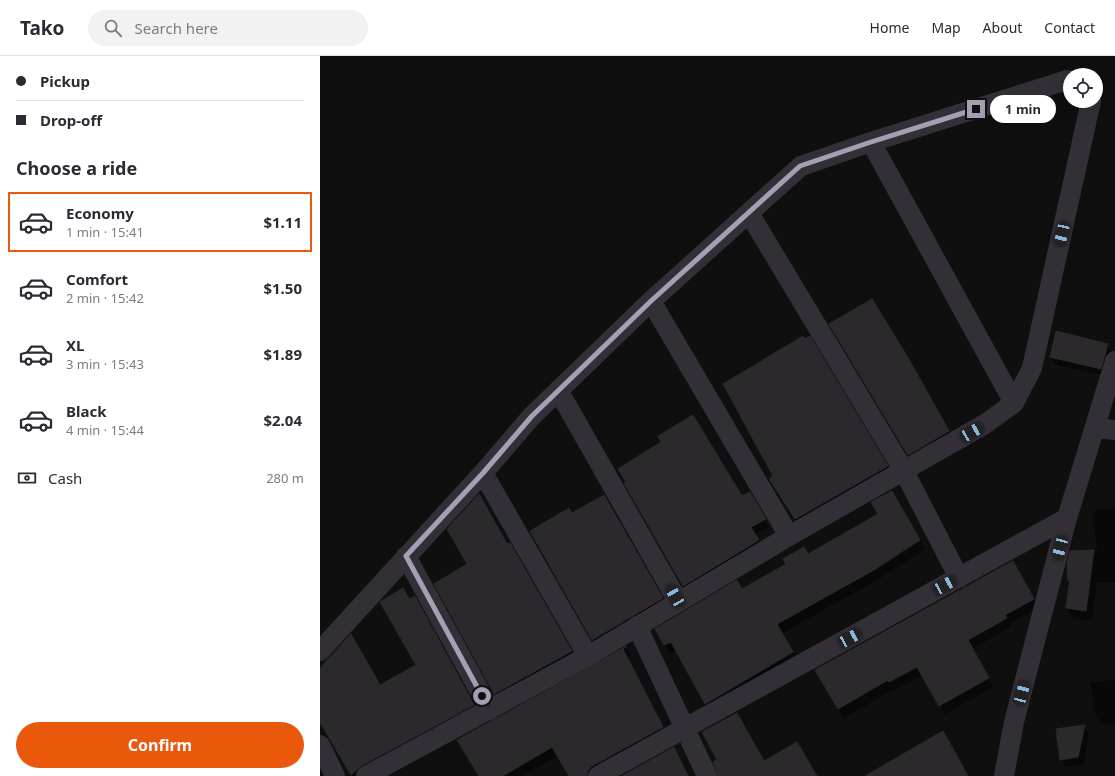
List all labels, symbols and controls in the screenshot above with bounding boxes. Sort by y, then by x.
search box [88,10,368,46]
text: Tako [20,15,64,41]
icon: search [102,17,124,39]
text: Search here [134,18,218,38]
text: Home [870,18,909,37]
text: Map [931,18,961,37]
text: About [983,18,1022,37]
text: Contact [1044,18,1095,37]
map controls [1063,68,1103,108]
button: locate [1063,68,1103,108]
text: Pickup [40,71,90,91]
callout: 1 min [990,95,1056,123]
route end [967,100,985,118]
text: 1 min [1005,100,1041,118]
text: Drop-off [40,110,102,130]
text: Choose a ride [16,156,137,180]
text: Economy [66,203,134,223]
icon: car [18,204,54,240]
text: $1.11 [263,212,302,232]
car [1053,221,1071,247]
text: 1 min · 15:41 [66,223,144,241]
text: Comfort [66,269,128,289]
icon: car [18,270,54,306]
text: $1.50 [263,278,302,298]
text: 2 min · 15:42 [66,289,144,307]
text: XL [66,335,84,355]
icon: car [18,336,54,372]
text: $1.89 [263,344,302,364]
text: 3 min · 15:43 [66,355,144,373]
text: Black [66,401,106,421]
icon: car [18,402,54,438]
text: $2.04 [263,410,302,430]
text: 4 min · 15:44 [66,421,144,439]
car [959,421,985,443]
icon: cash [16,467,38,489]
text: Cash [48,468,82,488]
text: 280 m [266,469,304,487]
car [1051,535,1069,561]
car [932,574,958,596]
car [664,583,686,609]
car [837,627,863,649]
car [1013,680,1031,706]
route start [473,687,491,705]
button: Confirm [16,722,304,768]

